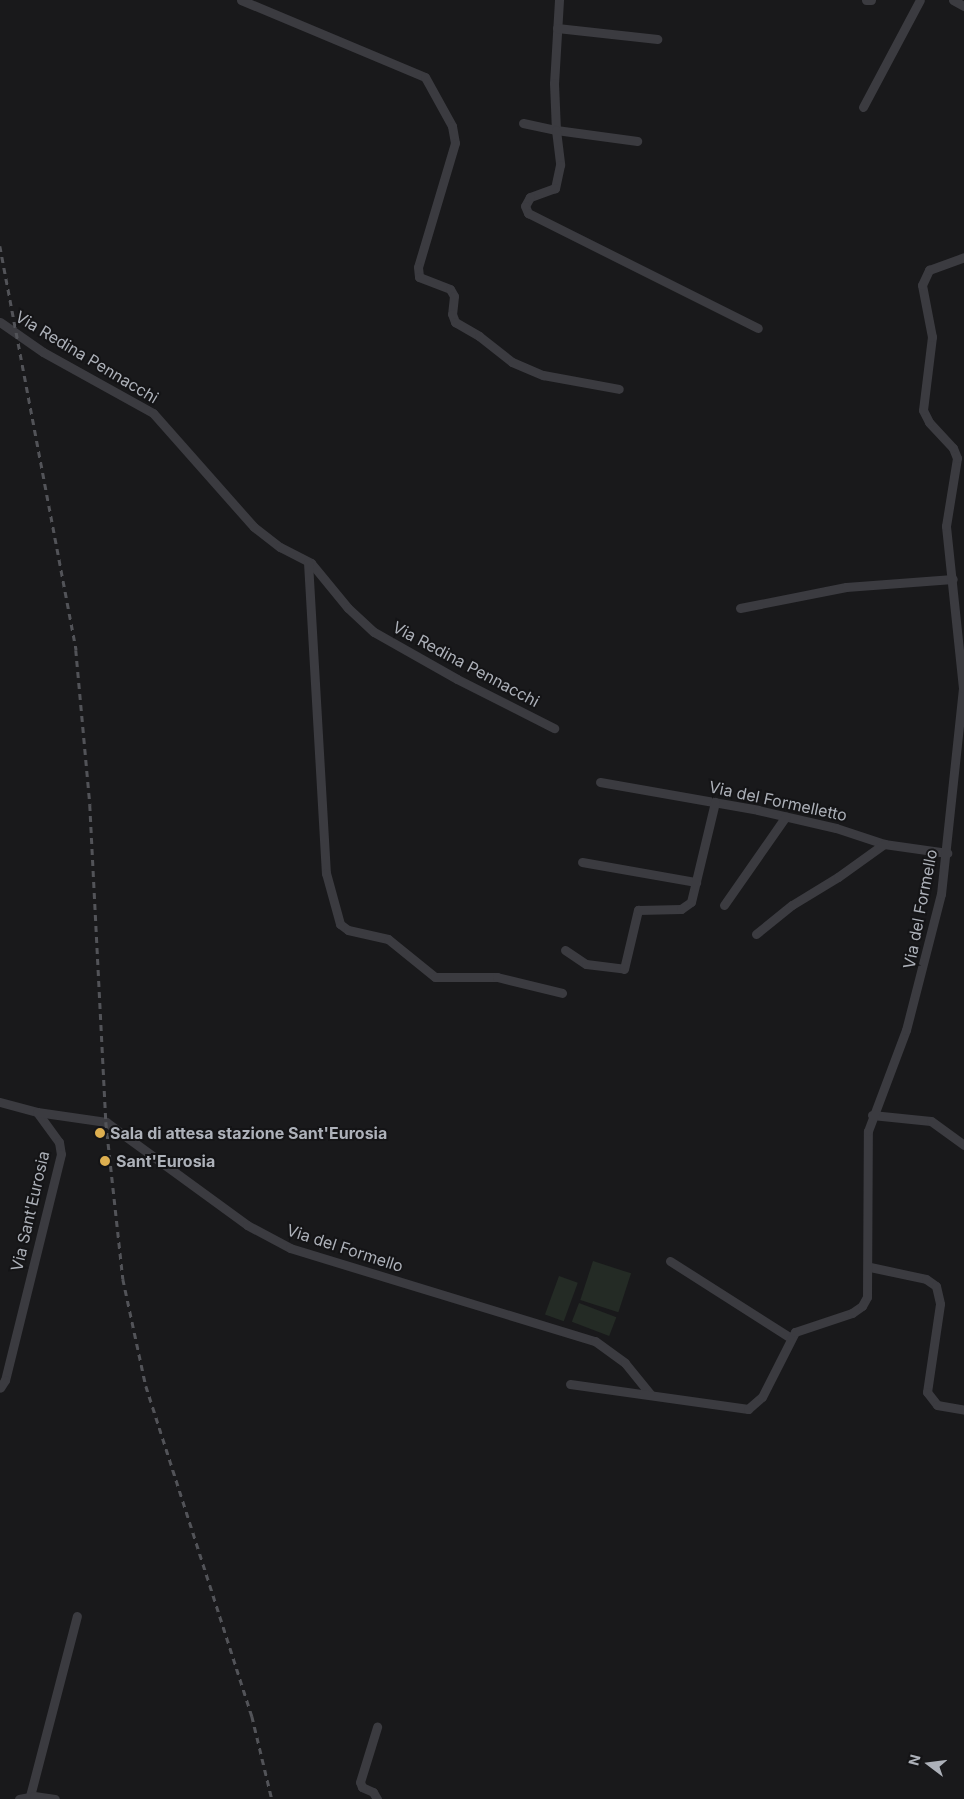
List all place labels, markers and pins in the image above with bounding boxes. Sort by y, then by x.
place label: Sala di attesa stazione Sant'Eurosia [110,1123,387,1143]
marker: Sala di attesa stazione Sant'Eurosia [94,1127,106,1139]
place label: Sant'Eurosia [116,1151,215,1171]
marker: Sant'Eurosia [98,1154,112,1168]

